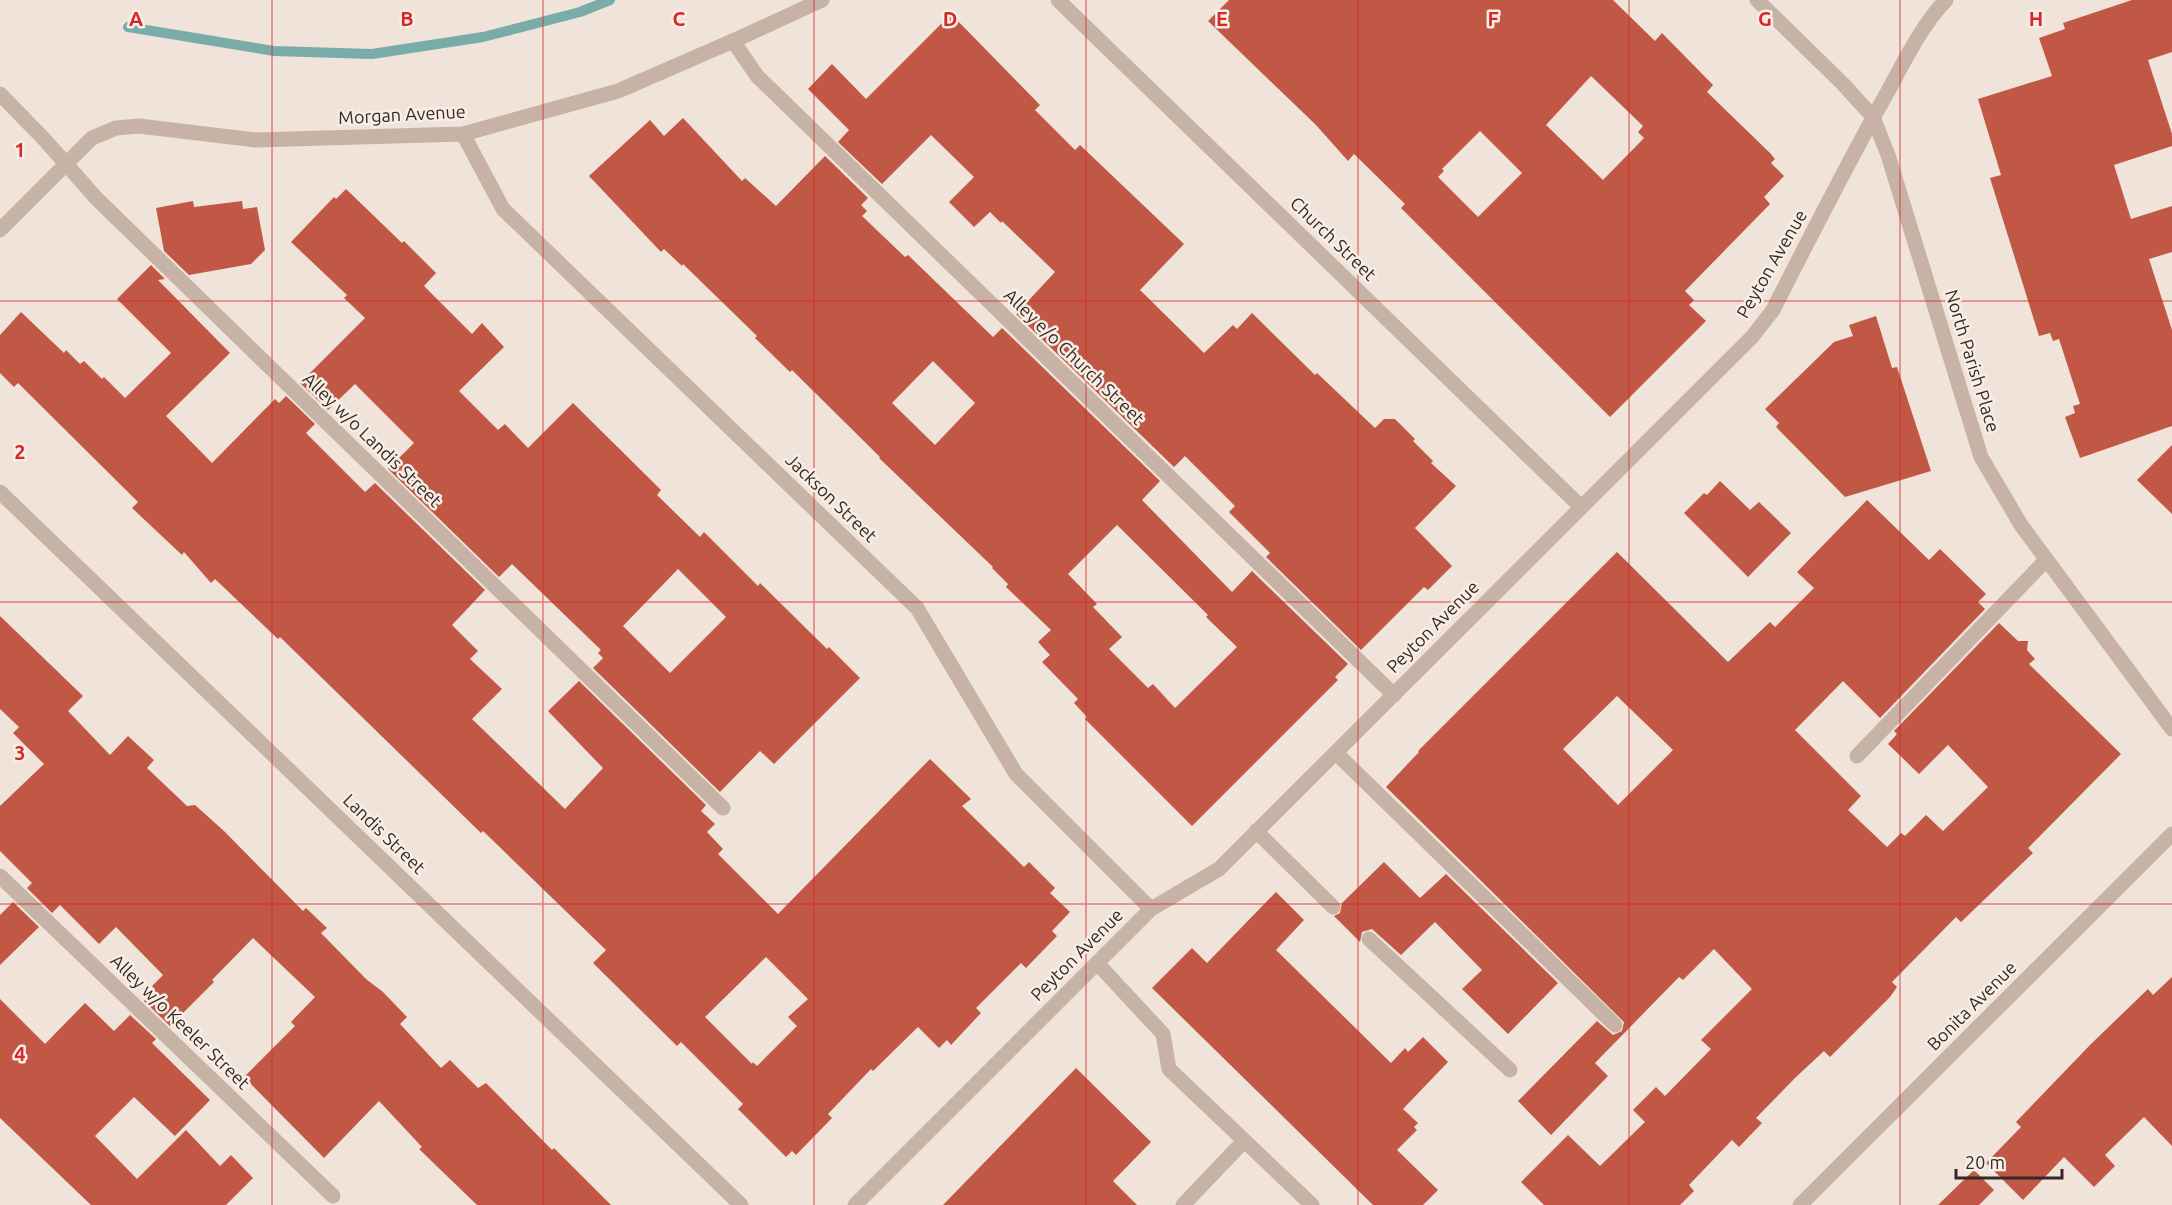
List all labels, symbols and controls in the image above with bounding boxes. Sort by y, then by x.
text: A [129,7,143,30]
text: B [400,7,414,30]
text: C [673,7,686,30]
text: D [943,7,957,30]
text: E [1216,7,1228,30]
text: F [1487,7,1499,30]
text: G [1758,7,1772,30]
text: H [2029,7,2043,30]
street label: Morgan Avenue [338,101,466,127]
text: 1 [14,138,26,161]
street label: Church Street [1287,192,1381,284]
street label: Peyton Avenue [1732,206,1810,321]
street label: Alley e/o Church Street [1001,284,1149,428]
street label: North Parish Place [1942,287,2004,434]
street label: Alley w/o Landis Street [299,368,446,511]
text: 2 [14,440,26,463]
street label: Jackson Street [782,449,881,546]
street label: Peyton Avenue [1382,576,1482,676]
text: 3 [14,741,26,764]
street label: Landis Street [340,789,430,877]
street label: Peyton Avenue [1026,904,1126,1004]
street label: Alley w/o Keeler Street [107,950,254,1093]
street label: Bonita Avenue [1923,957,2020,1054]
text: 4 [14,1042,26,1065]
scale bar [1956,1142,2062,1180]
text: 20 m [1965,1152,2005,1172]

